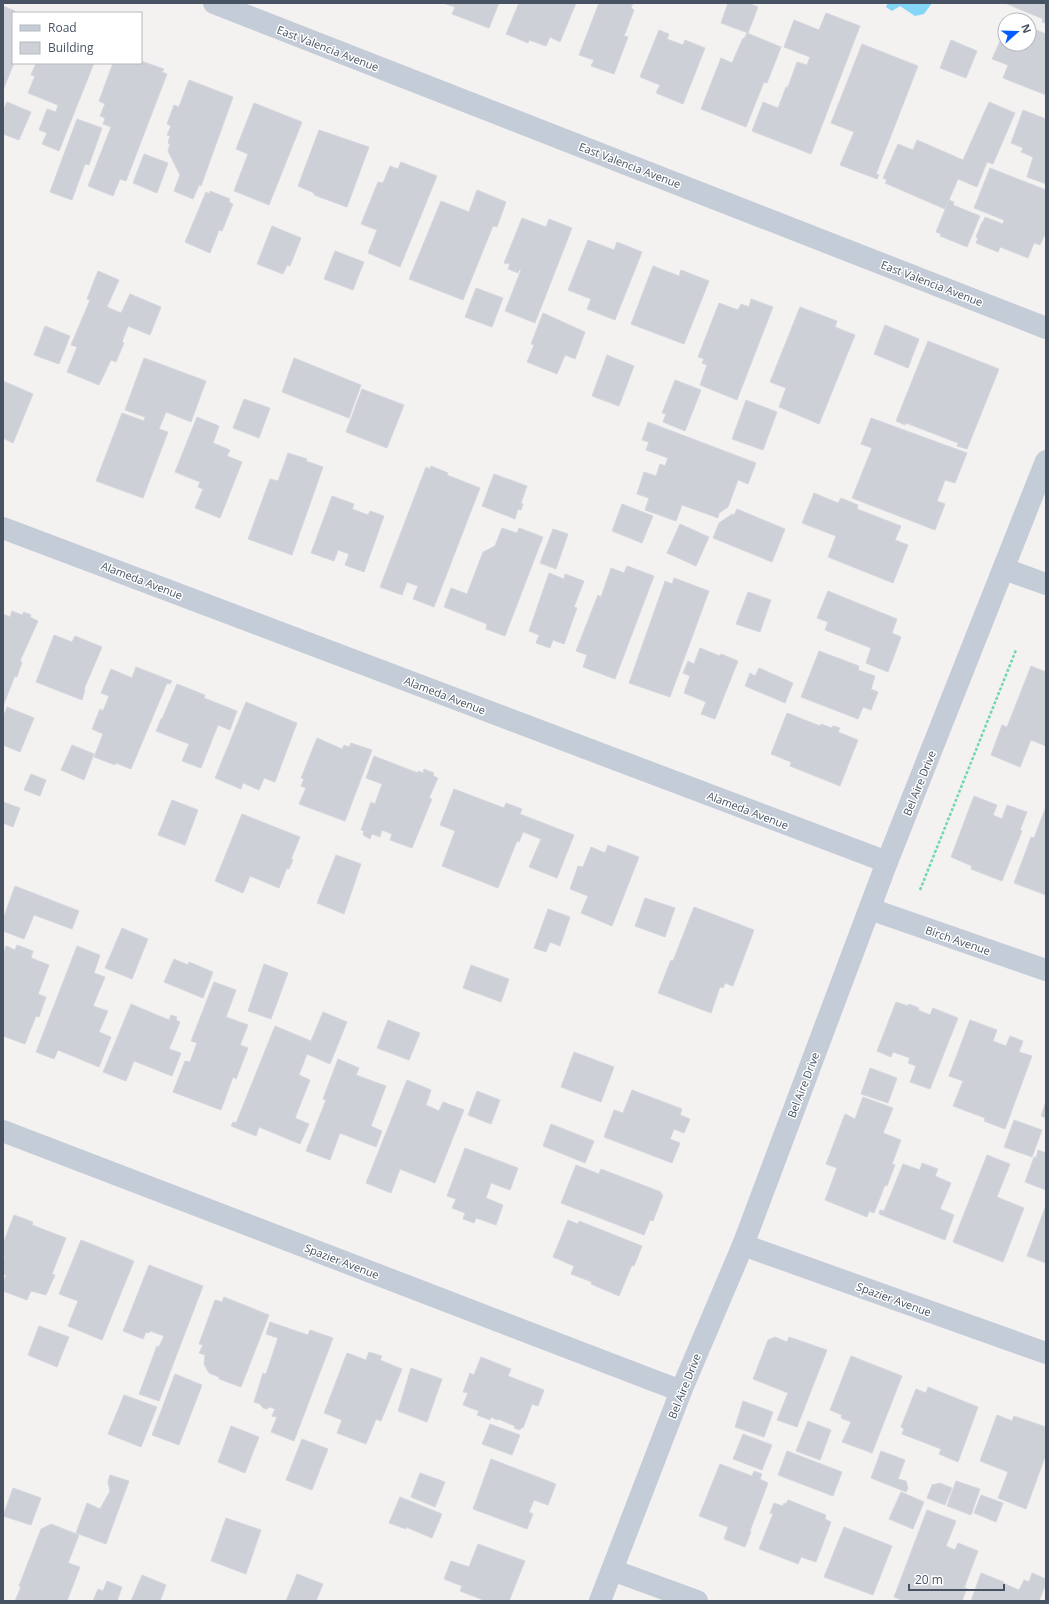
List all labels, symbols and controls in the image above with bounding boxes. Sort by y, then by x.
legend [12,12,142,64]
north arrow [997,12,1037,52]
text: Road [48,19,77,36]
street label: East Valencia Avenue [275,22,381,74]
text: N [1018,22,1035,35]
text: Building [48,39,94,56]
street label: East Valencia Avenue [577,139,683,191]
street label: East Valencia Avenue [879,257,985,309]
street label: Alameda Avenue [99,558,185,602]
street label: Alameda Avenue [402,673,488,717]
street label: Bel Aire Drive [899,748,939,818]
street label: Alameda Avenue [705,788,791,832]
street label: Birch Avenue [924,922,992,958]
street label: Bel Aire Drive [784,1050,822,1120]
street label: Spazier Avenue [303,1240,381,1282]
street label: Spazier Avenue [854,1279,934,1319]
street label: Bel Aire Drive [664,1351,704,1421]
scale bar [909,1566,1004,1592]
text: 20 m [915,1571,943,1588]

